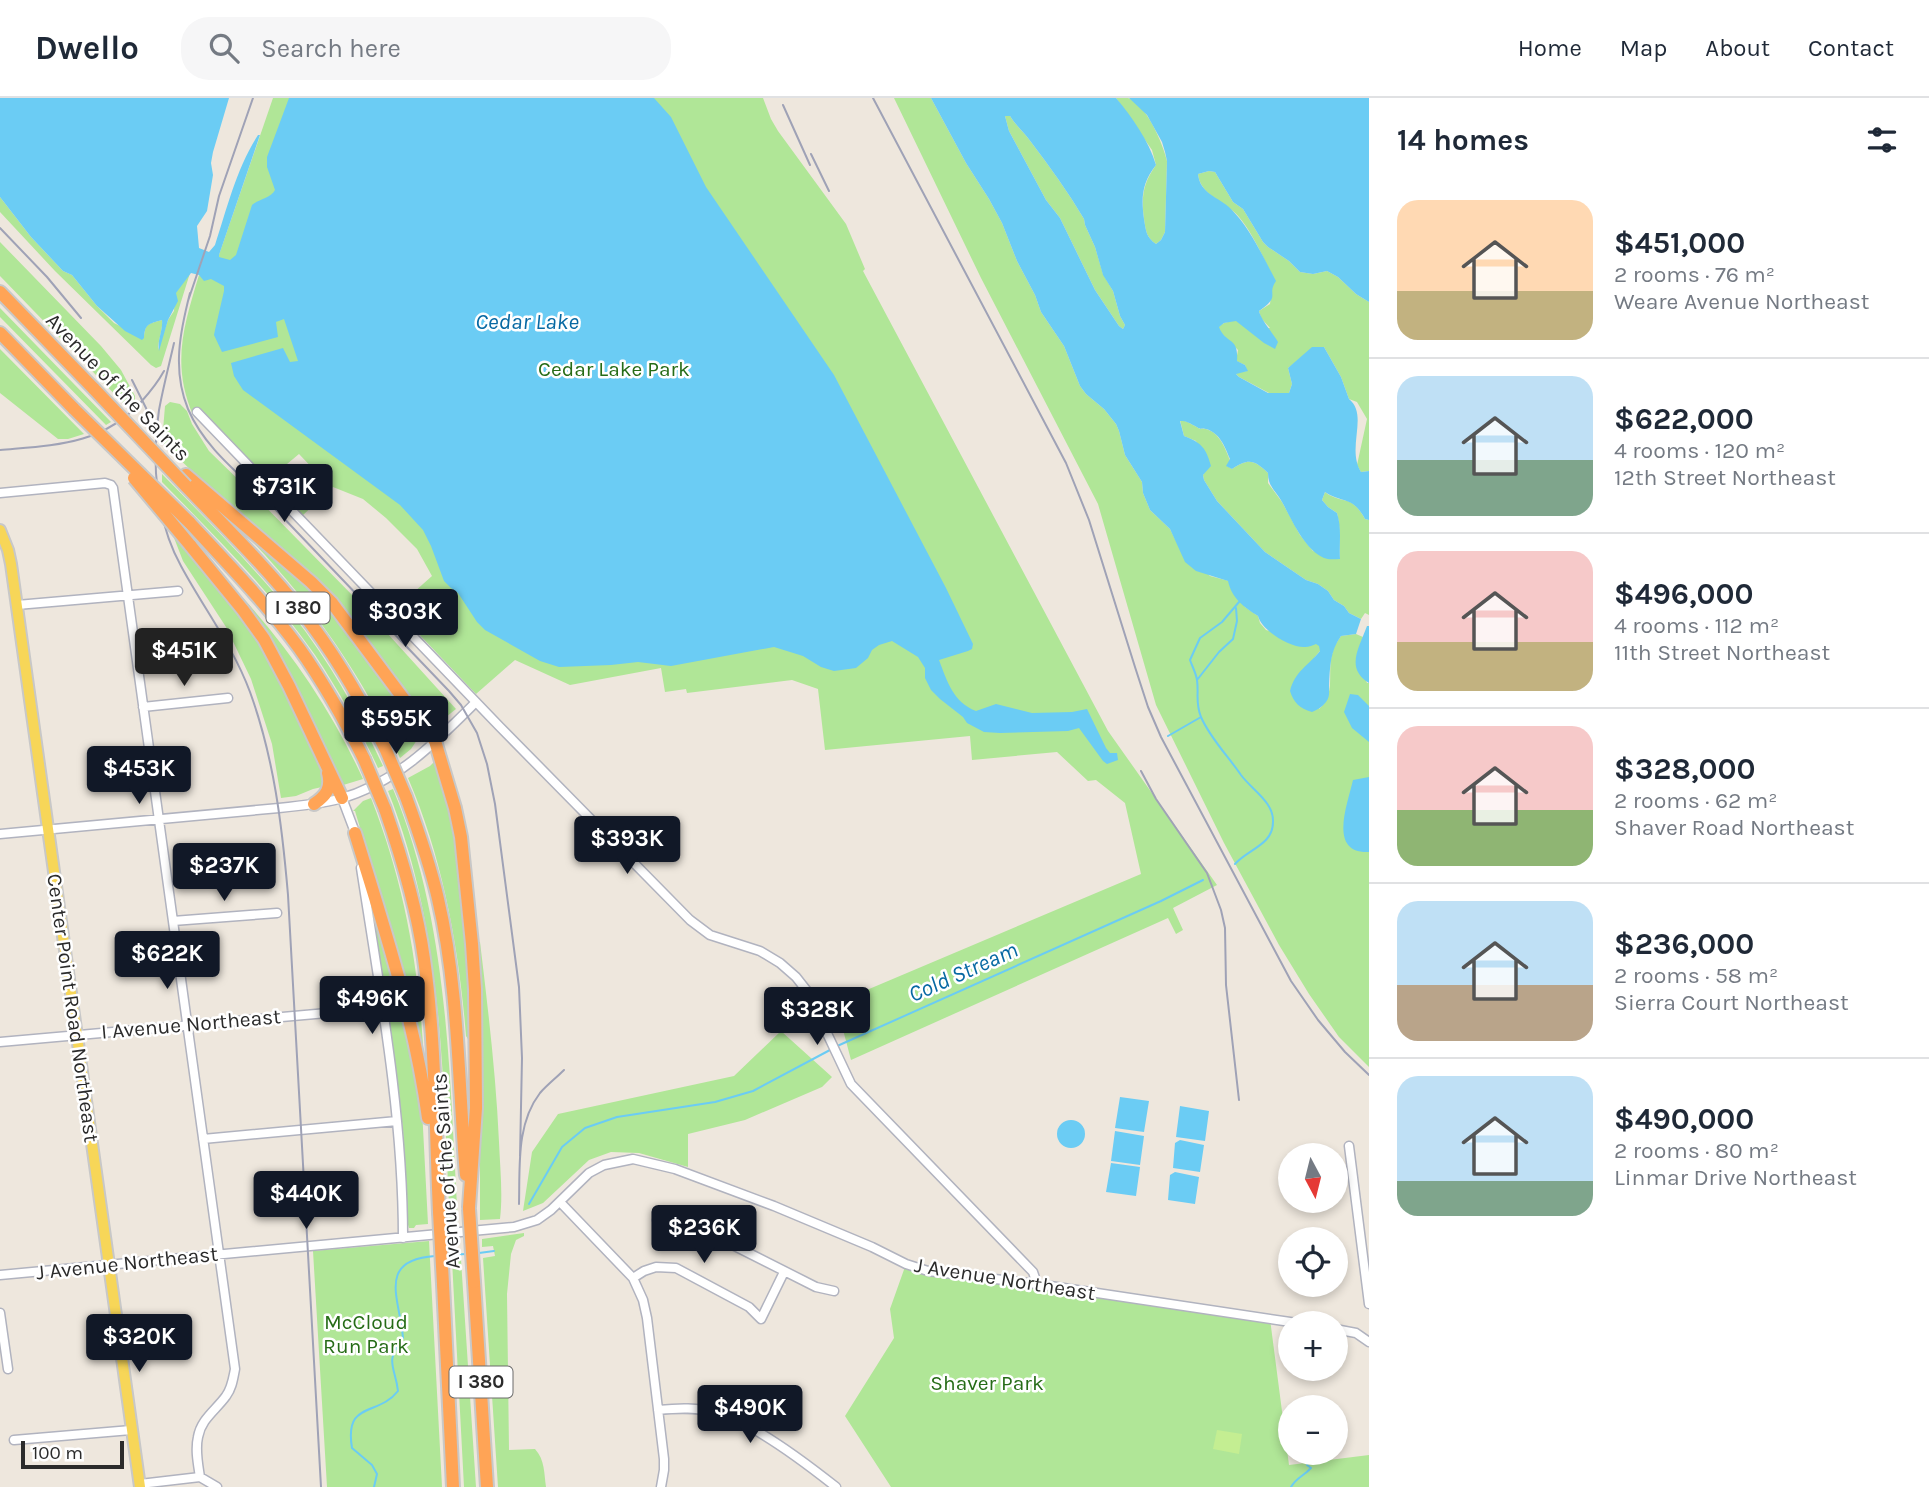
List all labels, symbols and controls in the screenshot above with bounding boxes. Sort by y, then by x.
search box [181,17,671,80]
text: Dwello [35,29,139,67]
icon: search [205,29,243,67]
text: Search here [261,33,401,64]
text: Home [1518,34,1582,62]
text: Map [1620,34,1667,62]
text: About [1705,34,1770,62]
text: Contact [1808,34,1894,62]
icon: filters [1863,121,1901,159]
text: 14 homes [1397,122,1529,158]
text: $451,000 [1614,225,1745,261]
icon: home [1453,228,1537,312]
text: 2 rooms · 76 m² [1614,261,1775,288]
text: Weare Avenue Northeast [1614,288,1869,315]
street label: Avenue of the Saints [41,308,195,466]
water label: Cedar Lake [475,308,579,335]
park label: Cedar Lake Park [538,357,690,381]
text: $622,000 [1614,401,1754,437]
icon: home [1453,404,1537,488]
text: 4 rooms · 120 m² [1614,437,1785,464]
pin: $731K [235,464,333,524]
text: 12th Street Northeast [1614,464,1836,491]
text: $731K [252,473,316,500]
text: $496,000 [1614,576,1754,612]
icon: home [1453,579,1537,663]
pin: $303K [356,589,454,649]
road number: I 380 [266,593,330,624]
text: $303K [368,598,442,625]
text: 4 rooms · 112 m² [1614,612,1779,639]
pin: $451K [135,628,233,688]
text: $451K [151,637,217,664]
text: 11th Street Northeast [1614,639,1830,666]
pin: $595K [347,696,445,756]
text: $595K [360,705,432,732]
pin: $453K [90,746,188,806]
text: $328,000 [1614,751,1755,787]
icon: home [1453,754,1537,838]
text: $453K [103,755,175,782]
text: 2 rooms · 62 m² [1614,787,1778,814]
text: Shaver Road Northeast [1614,814,1854,841]
pin: $393K [578,816,676,876]
text: $393K [590,825,664,852]
pin: $237K [175,844,273,903]
text: $237K [189,852,259,879]
street label: Center Point Road Northeast [42,872,104,1144]
text: $236,000 [1614,926,1754,962]
icon: home [1453,929,1537,1013]
pin: $622K [118,932,216,991]
water label: Cold Stream [904,936,1022,1008]
text: $622K [131,940,203,967]
text: 2 rooms · 58 m² [1614,962,1778,989]
pin: $496K [323,976,421,1036]
text: $496K [336,985,408,1012]
pin: $328K [768,988,866,1047]
text: Sierra Court Northeast [1614,989,1849,1016]
text: $328K [780,996,854,1023]
street label: I Avenue Northeast [100,1004,282,1044]
street label: Avenue of the Saints [427,1072,465,1270]
text: $490,000 [1614,1101,1754,1137]
icon: home [1453,1104,1537,1188]
text: 2 rooms · 80 m² [1614,1137,1779,1164]
north arrow [1278,1143,1348,1213]
map controls [1278,1143,1348,1465]
text: Linmar Drive Northeast [1614,1164,1857,1191]
pin: $440K [257,1172,355,1231]
text: $440K [270,1180,342,1207]
pin: $236K [655,1206,753,1265]
text: $236K [667,1214,741,1241]
button: locate [1278,1227,1348,1297]
street label: J Avenue Northeast [35,1241,219,1284]
street label: J Avenue Northeast [913,1253,1097,1305]
park label: McCloud Run Park [323,1310,409,1358]
button: + [1278,1311,1348,1381]
pin: $320K [90,1314,188,1374]
text: $320K [102,1323,176,1350]
road number: I 380 [449,1366,512,1398]
park label: Shaver Park [930,1371,1044,1395]
pin: $490K [701,1386,799,1445]
text: $490K [713,1394,787,1421]
button: − [1278,1395,1348,1465]
scale bar [21,1438,124,1470]
text: 100 m [32,1442,83,1464]

